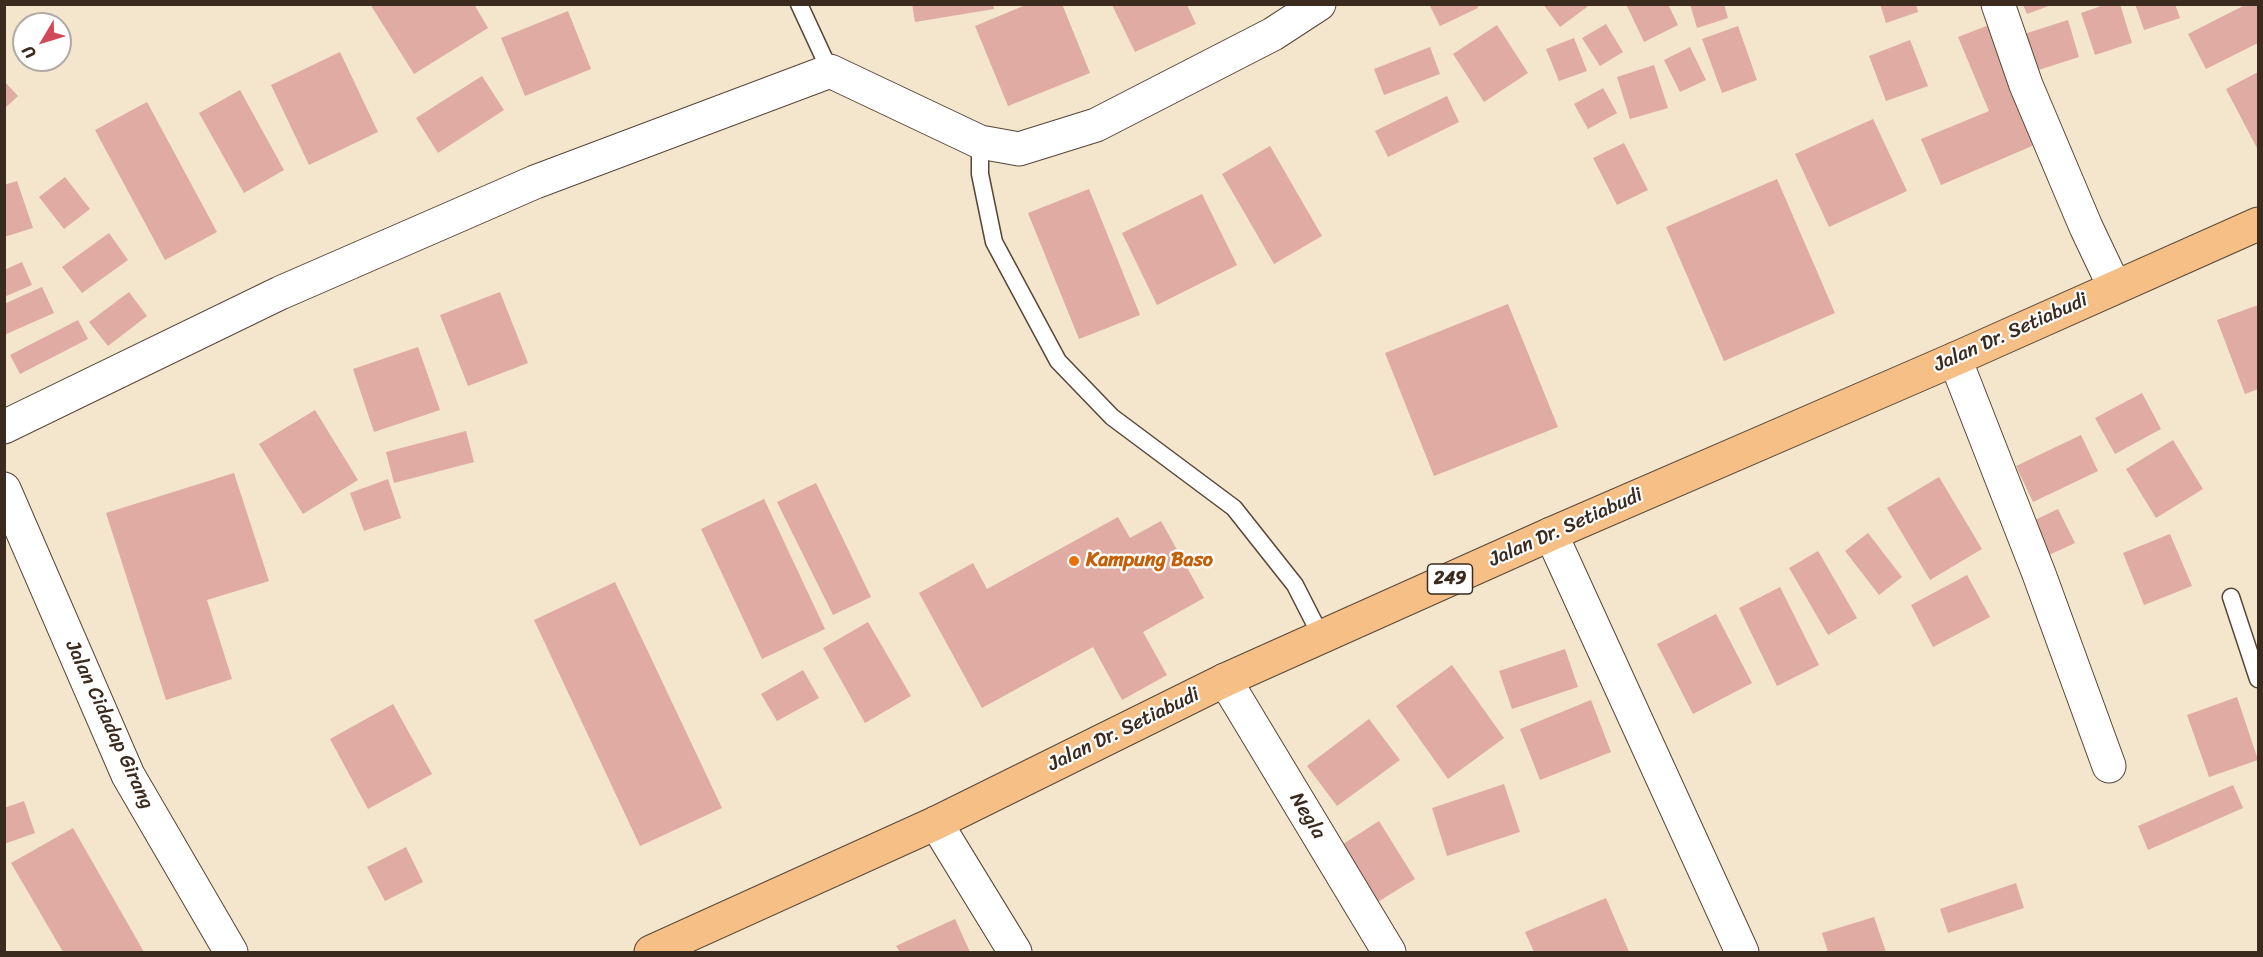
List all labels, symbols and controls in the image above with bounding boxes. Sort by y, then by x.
north arrow [12,12,72,72]
text: U [14,39,44,65]
street label: Jalan Dr. Setiabudi [1931,288,2091,378]
street label: Jalan Dr. Setiabudi [1486,483,1646,573]
place label: Kampung Baso [1086,549,1213,573]
marker: Kampung Baso [1067,554,1081,568]
road number: 249 [1428,564,1472,594]
street label: Jalan Cidadap Girang [59,637,159,813]
street label: Jalan Dr. Setiabudi [1044,683,1204,777]
street label: Negla [1284,788,1330,844]

